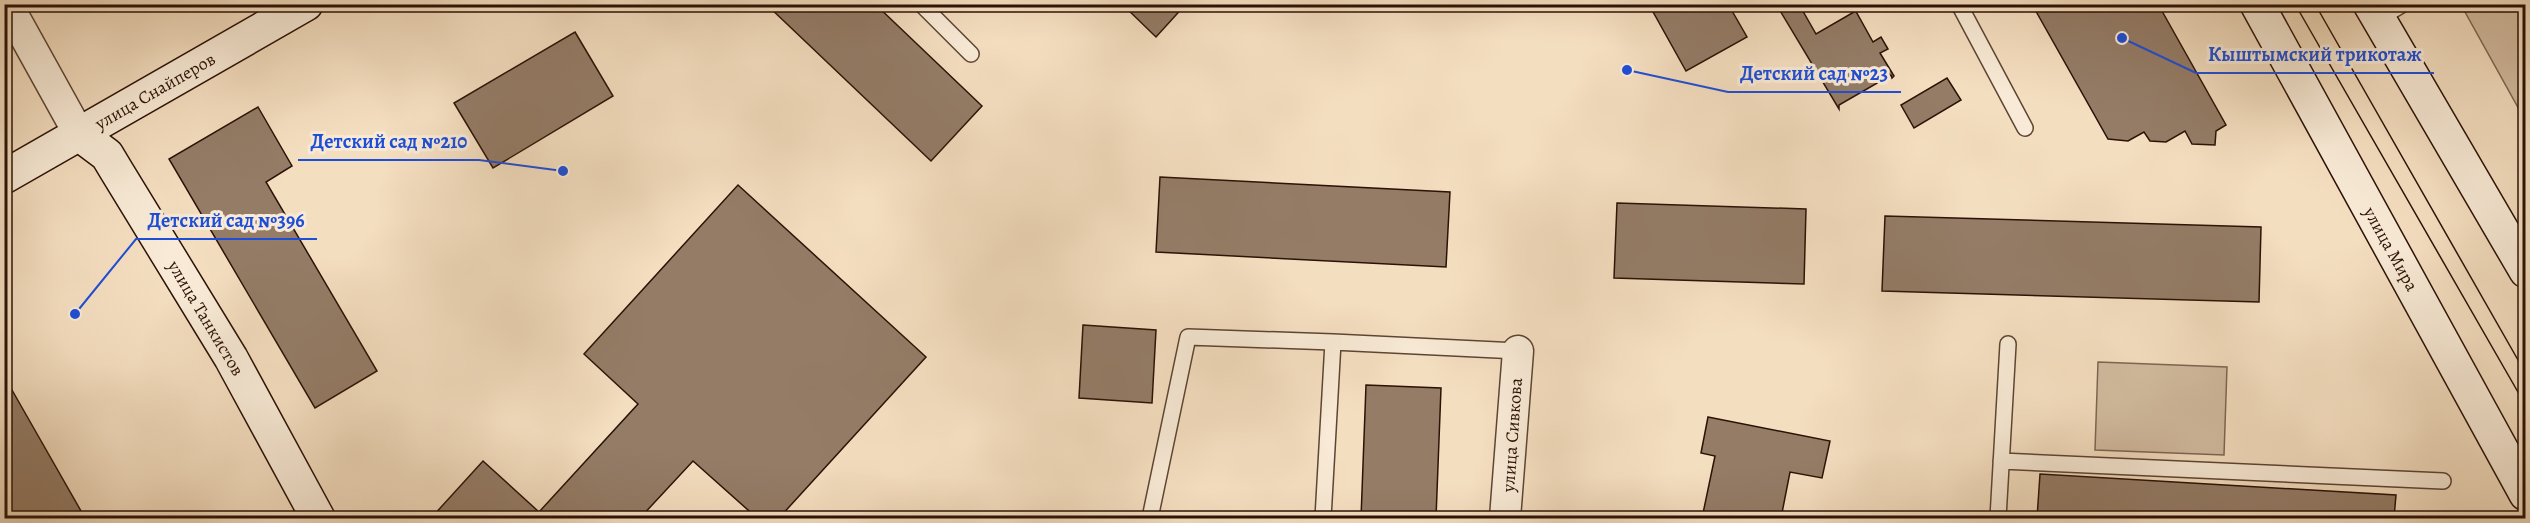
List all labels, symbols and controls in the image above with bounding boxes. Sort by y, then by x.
callout: Кыштымский трикотаж [2196,35,2434,73]
text: Кыштымский трикотаж [2208,41,2422,68]
street label: улица Снайперов [90,47,220,136]
callout: Детский сад №23 [1728,54,1901,92]
text: Детский сад №23 [1740,60,1888,87]
callout: Детский сад №210 [298,122,479,160]
text: Детский сад №210 [311,128,467,155]
callout: Детский сад №396 [136,201,317,239]
street label: улица Мира [2357,202,2424,296]
text: Детский сад №396 [147,207,305,234]
street label: улица Танкистов [162,255,250,380]
street label: улица Сивкова [1496,376,1528,494]

